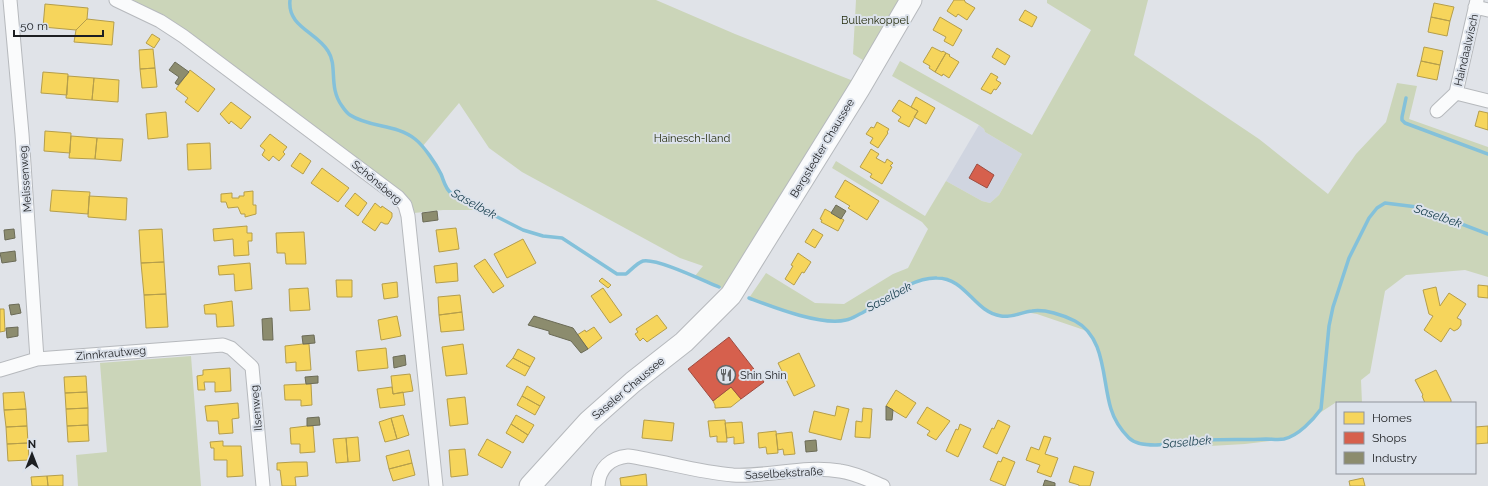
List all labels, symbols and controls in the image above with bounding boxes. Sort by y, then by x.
scale bar [14,12,103,38]
street label: Haindaalwisch [1452,13,1481,87]
park label: Bullenkoppel [841,14,909,27]
text: 50 m [20,19,48,33]
street label: Bergstedter Chaussee [788,96,857,200]
park label: Hainesch-Iland [654,132,731,145]
street label: Melissenweg [17,145,34,213]
street label: Schönsberg [349,158,404,207]
water label: Saselbek [448,185,499,222]
water label: Saselbek [1411,201,1464,231]
water label: Saselbek [863,279,915,315]
street label: Zinnkrautweg [76,344,146,363]
street label: Saseler Chaussee [590,354,668,422]
restaurant icon: Shin Shin [715,364,737,386]
place label: Shin Shin [740,369,787,382]
street label: Ilsenweg [248,385,265,431]
legend [1336,402,1476,474]
text: Homes [1372,411,1412,425]
text: Shops [1372,431,1407,445]
water label: Saselbek [1161,433,1213,451]
north arrow [12,434,52,474]
text: N [28,438,36,451]
text: Industry [1372,451,1418,465]
street label: Saselbekstraße [745,465,824,482]

